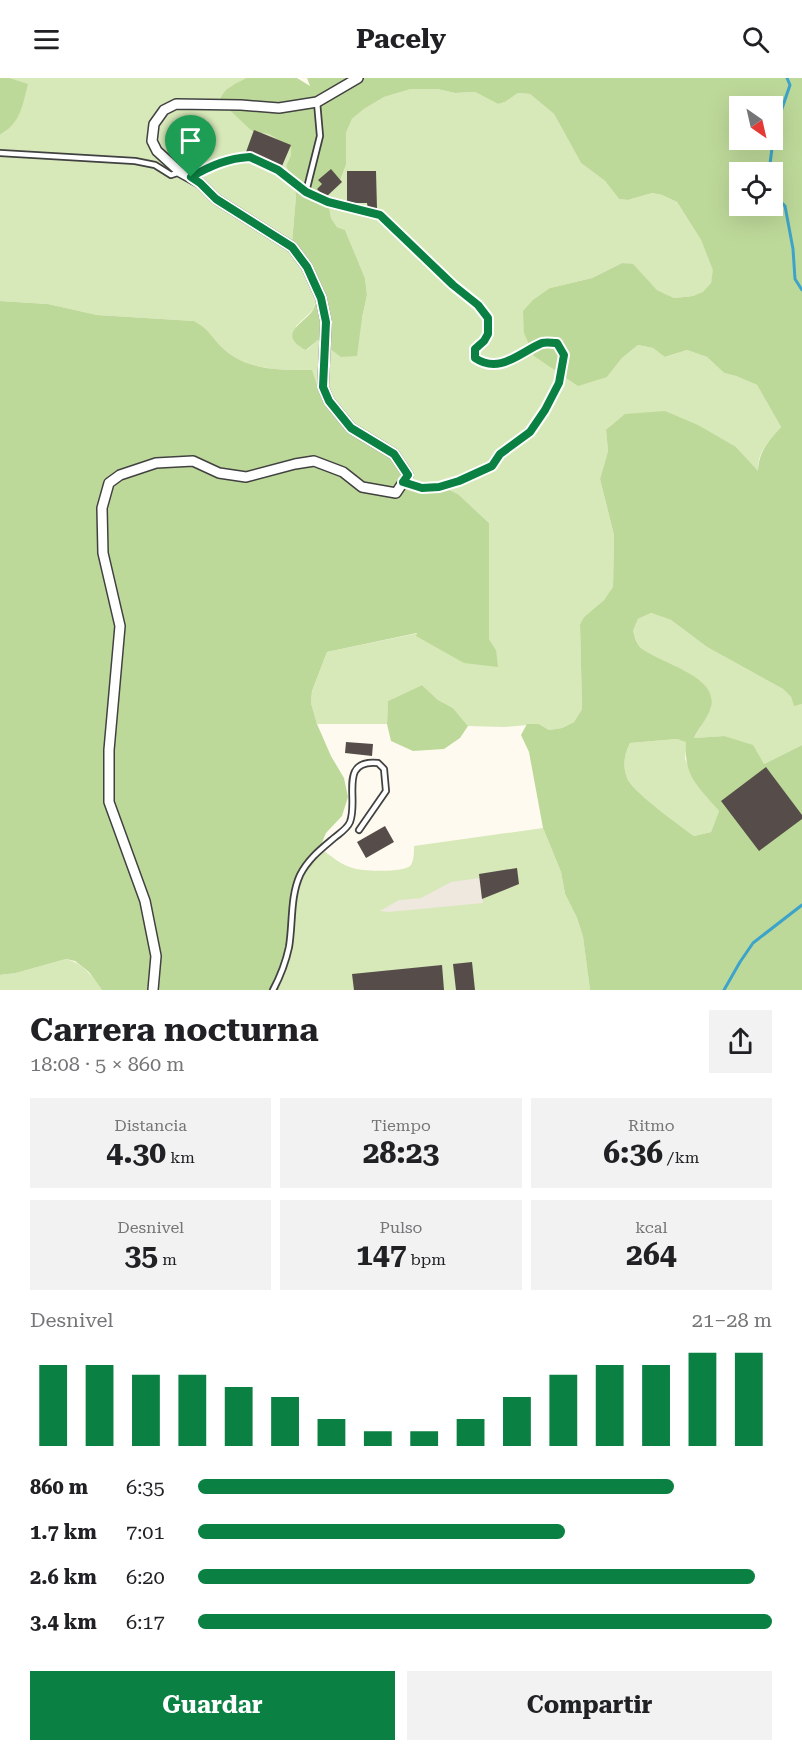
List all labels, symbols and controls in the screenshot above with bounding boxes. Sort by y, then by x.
icon: menu [30,23,63,56]
text: Pacely [356,23,446,55]
icon: search [739,23,772,56]
north arrow [729,96,783,150]
map controls [729,96,783,216]
pin [165,115,216,177]
icon: arrive [174,124,207,157]
button: locate [729,162,783,216]
text: Carrera nocturna [30,1010,319,1049]
button: share [709,1010,772,1073]
text: 18:08 · 5 × 860 m [30,1052,185,1076]
text: Distancia [114,1116,187,1135]
text: Tiempo [371,1116,431,1135]
text: Ritmo [628,1116,675,1135]
text: 4.30 [106,1135,166,1170]
text: 28:23 [363,1135,439,1170]
text: 6:36 [603,1135,663,1170]
text: km [166,1148,195,1167]
text: /km [663,1148,699,1167]
text: Desnivel [117,1218,184,1237]
text: Pulso [380,1218,422,1237]
text: kcal [635,1218,667,1237]
text: 35 [125,1237,158,1272]
text: 147 [356,1237,406,1272]
text: 264 [626,1237,677,1272]
text: m [158,1250,177,1269]
text: bpm [406,1250,446,1269]
text: Desnivel [30,1308,113,1332]
text: 21–28 m [692,1308,772,1332]
text: 860 m [30,1475,88,1499]
text: 6:35 [126,1475,165,1499]
text: 1.7 km [30,1520,97,1544]
text: 7:01 [126,1520,165,1544]
text: 2.6 km [30,1565,97,1589]
text: 6:20 [126,1565,165,1589]
text: 3.4 km [30,1610,97,1634]
text: 6:17 [126,1610,165,1634]
button: Guardar [30,1671,395,1740]
button: Compartir [407,1671,772,1740]

